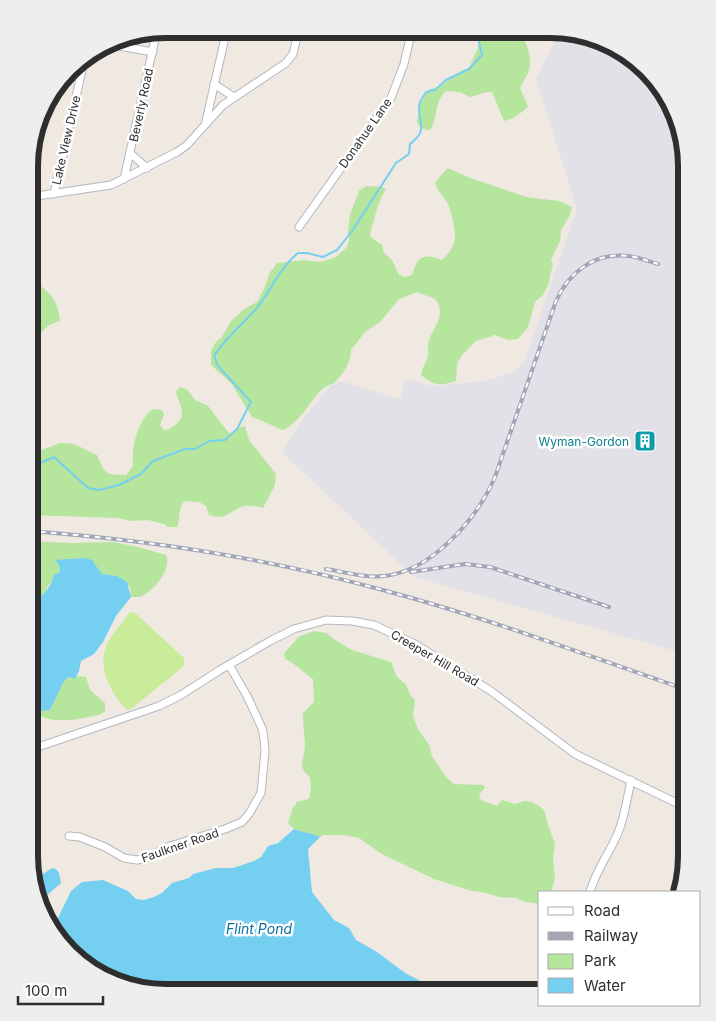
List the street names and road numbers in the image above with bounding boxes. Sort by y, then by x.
street label: Beverly Road [126,67,156,143]
street label: Lake View Drive [48,94,84,186]
street label: Donahue Lane [335,95,395,171]
street label: Creeper Hill Road [388,627,482,689]
street label: Faulkner Road [139,825,221,865]

